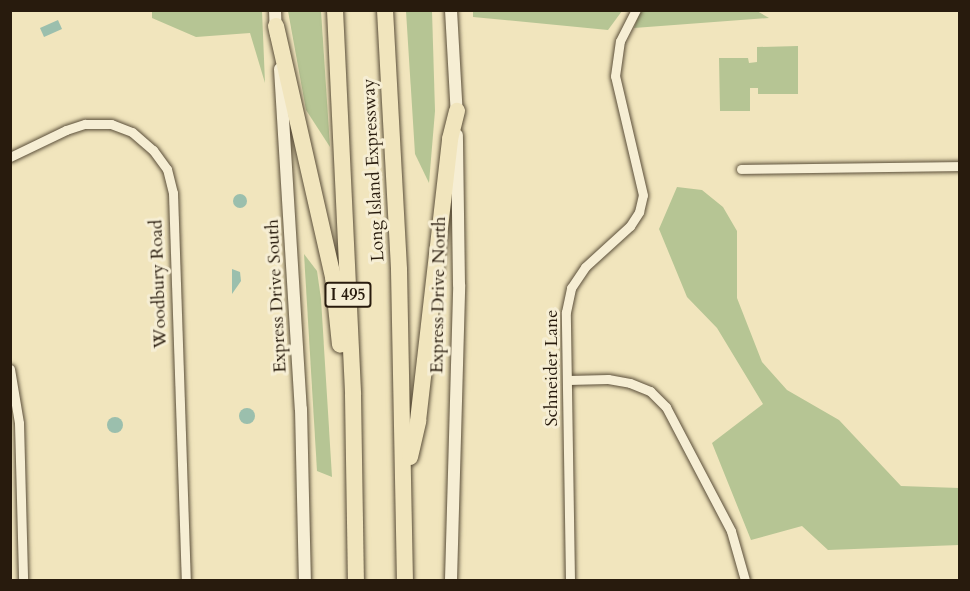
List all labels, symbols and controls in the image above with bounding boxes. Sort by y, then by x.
street label: Long Island Expressway [358,78,390,262]
street label: Express Drive North [427,216,451,374]
street label: Woodbury Road [146,219,172,349]
street label: Express Drive South [262,219,292,373]
road number: I 495 [324,282,372,308]
street label: Schneider Lane [541,310,563,426]

